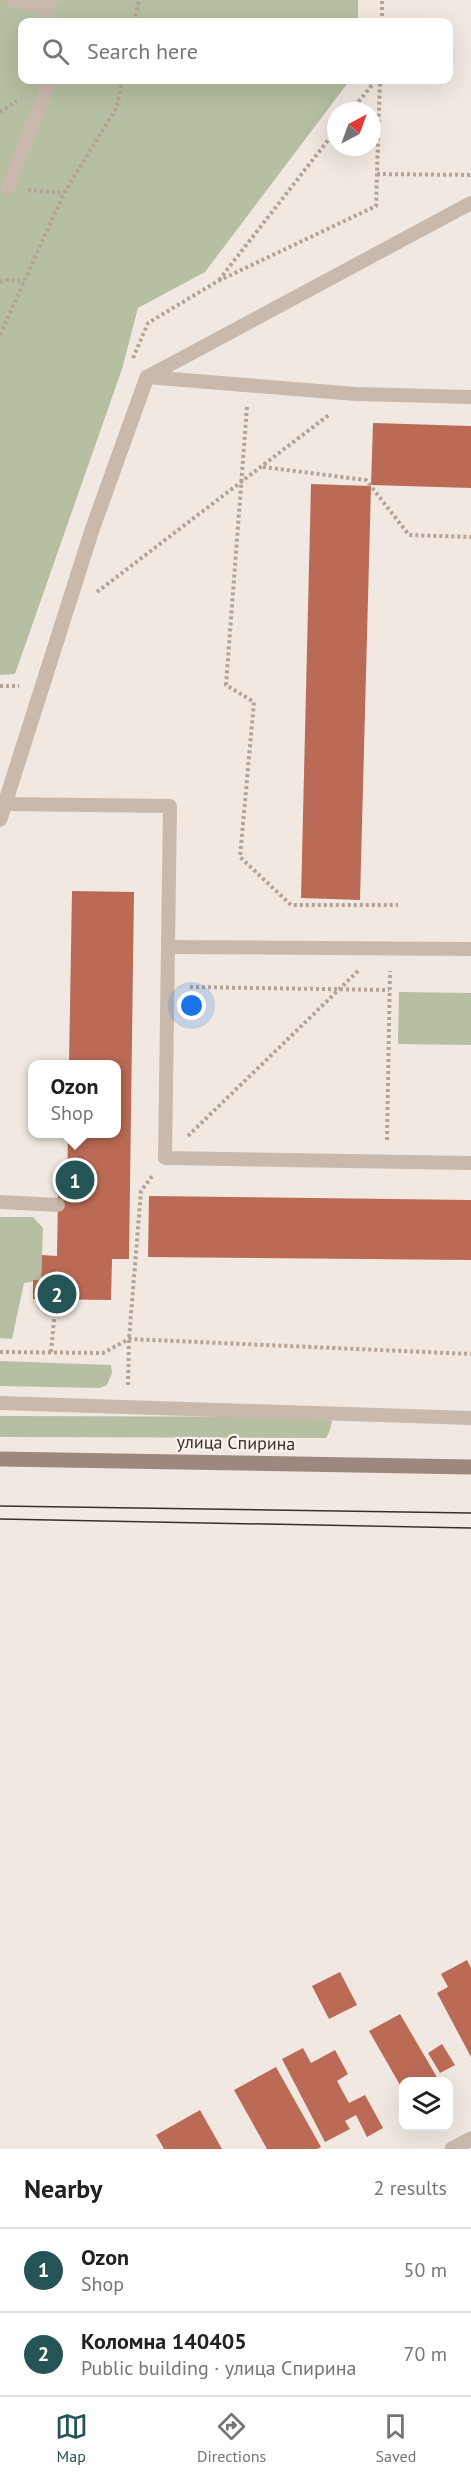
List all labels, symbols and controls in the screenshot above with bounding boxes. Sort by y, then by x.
search box [18,18,453,84]
icon: search [39,35,72,68]
text: Search here [87,37,198,65]
north arrow [327,102,381,156]
your location [177,991,206,1020]
popup [28,1060,121,1138]
text: Ozon [50,1072,99,1100]
text: Shop [50,1100,94,1126]
pin: 1 [56,1158,94,1202]
pin: 2 [38,1272,76,1316]
street label: улица Спирина [177,1430,295,1455]
map controls [399,2077,453,2131]
button: layers [399,2077,453,2131]
text: Nearby [24,2172,102,2205]
text: 2 results [374,2175,447,2201]
text: Ozon [81,2243,129,2271]
text: 1 [38,2257,49,2283]
text: 50 m [404,2257,447,2283]
text: Shop [81,2271,124,2297]
text: Коломна 140405 [81,2327,247,2355]
text: 2 [38,2341,49,2367]
text: 70 m [404,2341,447,2367]
text: Public building · улица Спирина [81,2355,356,2381]
tab: Map [55,2410,88,2466]
tab: Directions [197,2410,266,2466]
tab: Saved [376,2410,416,2466]

